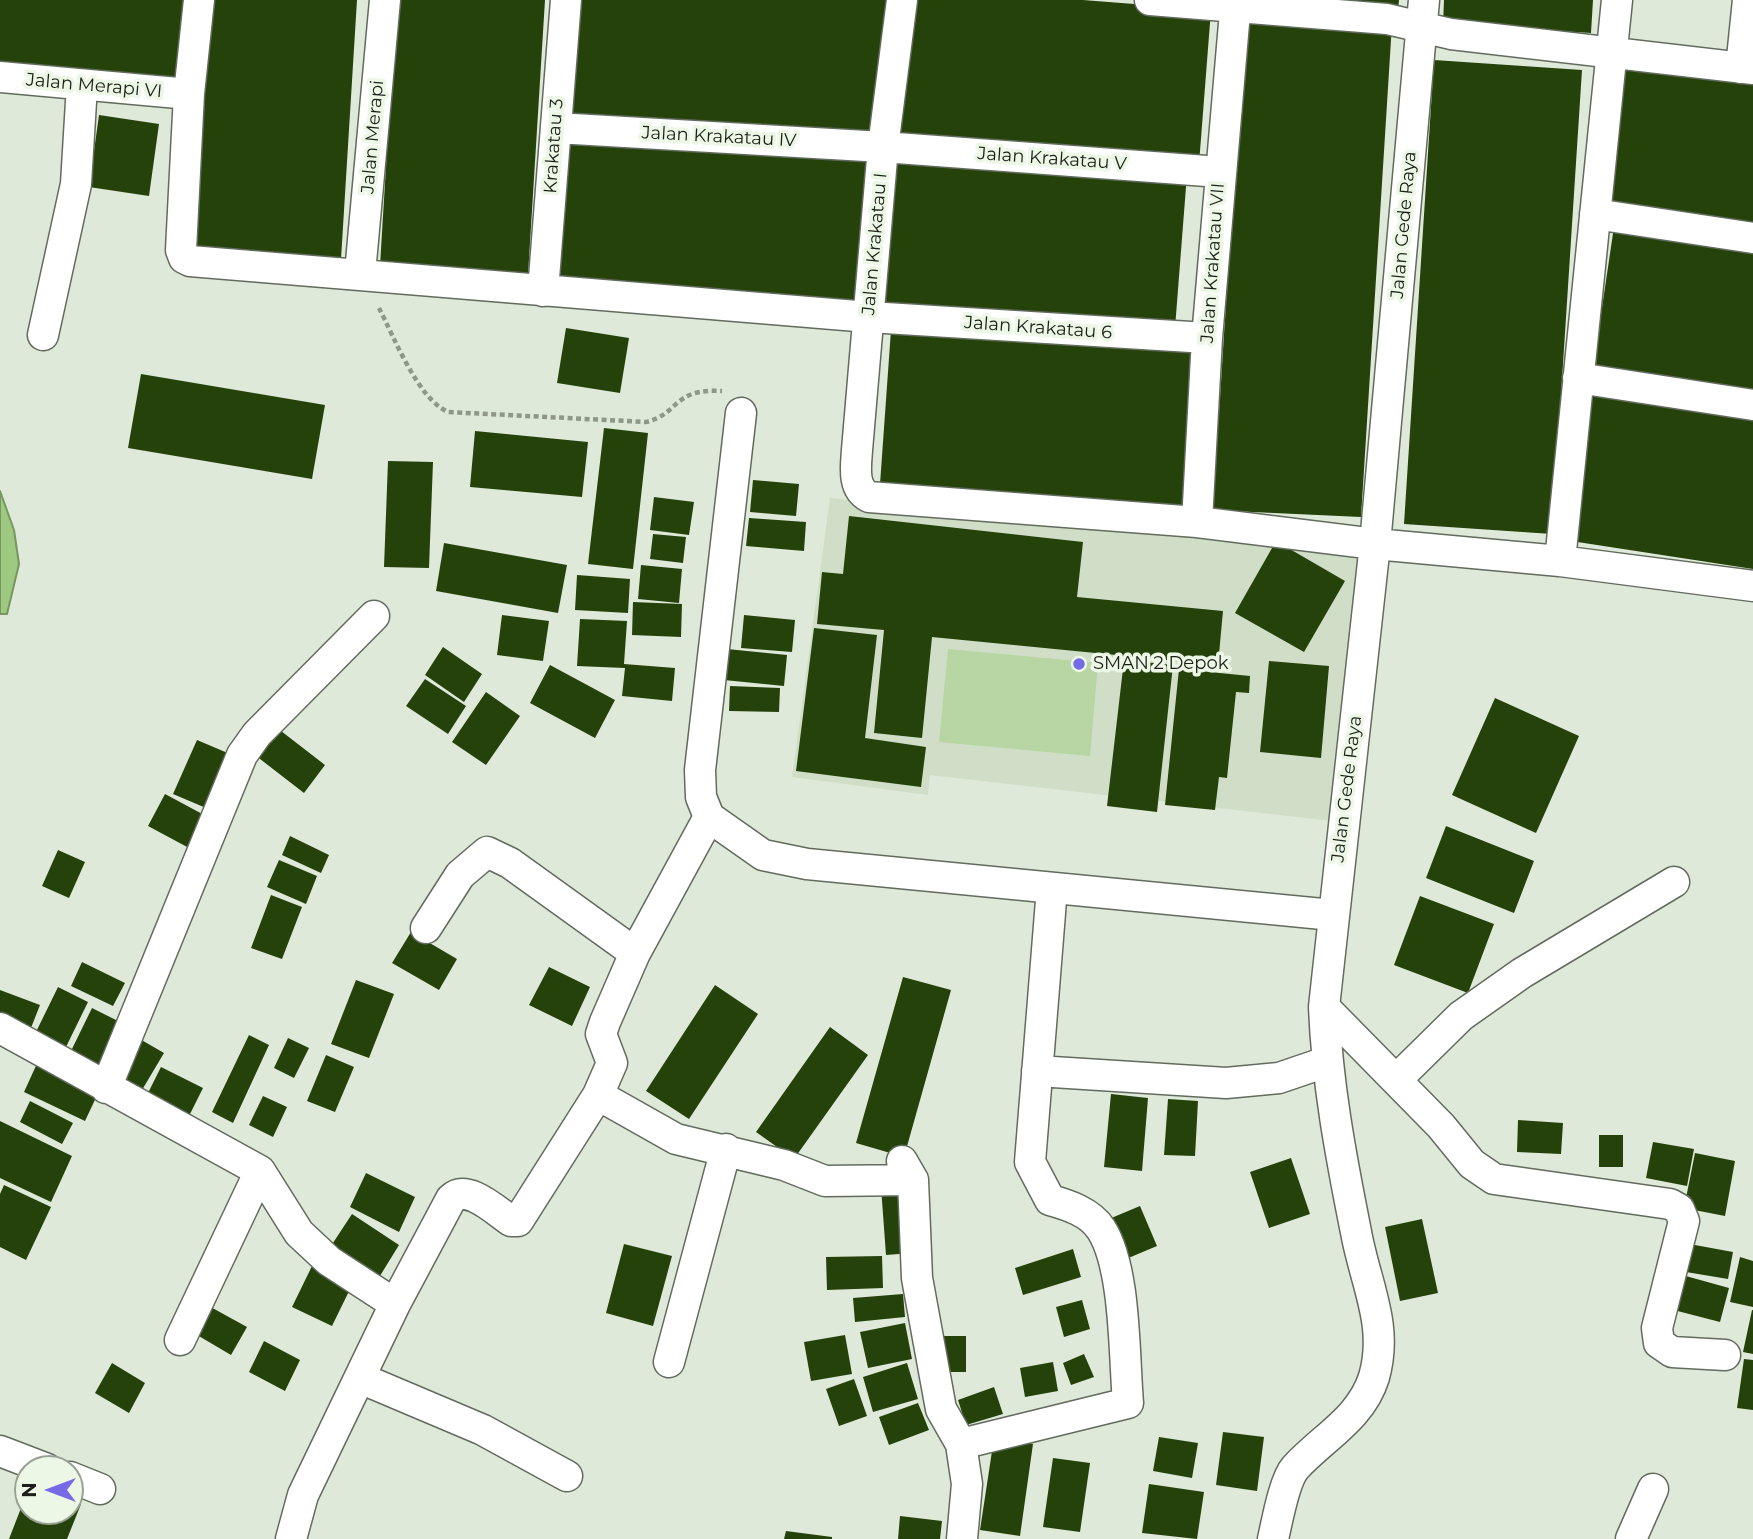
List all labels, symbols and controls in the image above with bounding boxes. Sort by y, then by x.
street label: Jalan Merapi VI [25,69,163,103]
street label: Jalan Merapi [357,79,389,195]
street label: Krakatau 3 [540,98,568,194]
street label: Jalan Krakatau IV [641,122,797,152]
street label: Jalan Krakatau V [977,143,1127,175]
street label: Jalan Gede Raya [1387,150,1421,300]
street label: Jalan Krakatau I [858,172,892,316]
street label: Jalan Krakatau VII [1197,182,1229,344]
street label: Jalan Krakatau 6 [963,312,1113,344]
place label: SMAN 2 Depok [1093,653,1228,675]
marker: SMAN 2 Depok [1071,656,1087,672]
street label: Jalan Gede Raya [1327,714,1367,864]
north arrow [14,1455,84,1525]
text: N [18,1482,41,1498]

